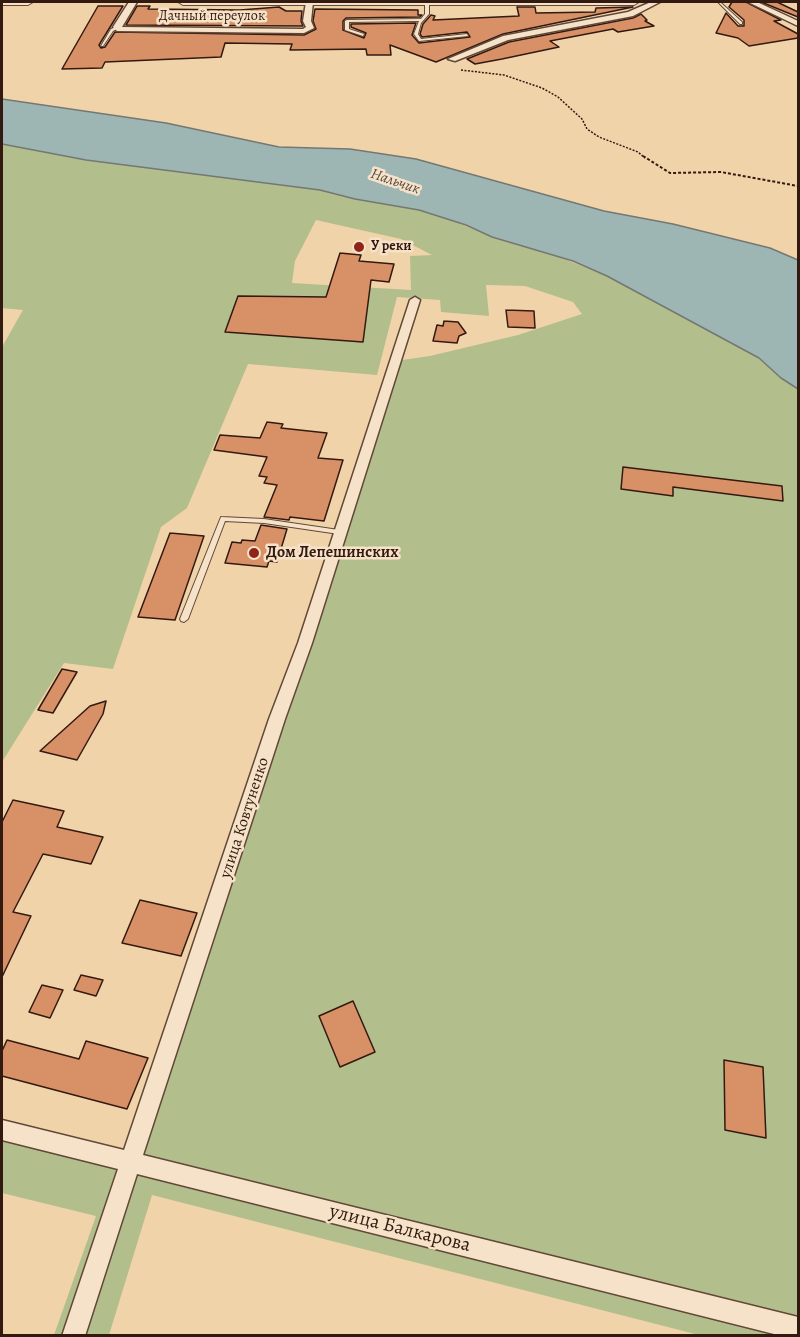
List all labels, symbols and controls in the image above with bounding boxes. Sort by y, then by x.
street label: Дачный переулок [159,9,265,25]
water label: Нальчик [368,165,422,199]
place label: У реки [371,239,412,255]
marker: У реки [352,240,366,254]
place label: Дом Лепешинских [266,543,399,563]
marker: Дом Лепешинских [247,546,261,560]
street label: улица Ковтуненко [216,755,274,881]
street label: улица Балкарова [327,1200,473,1258]

